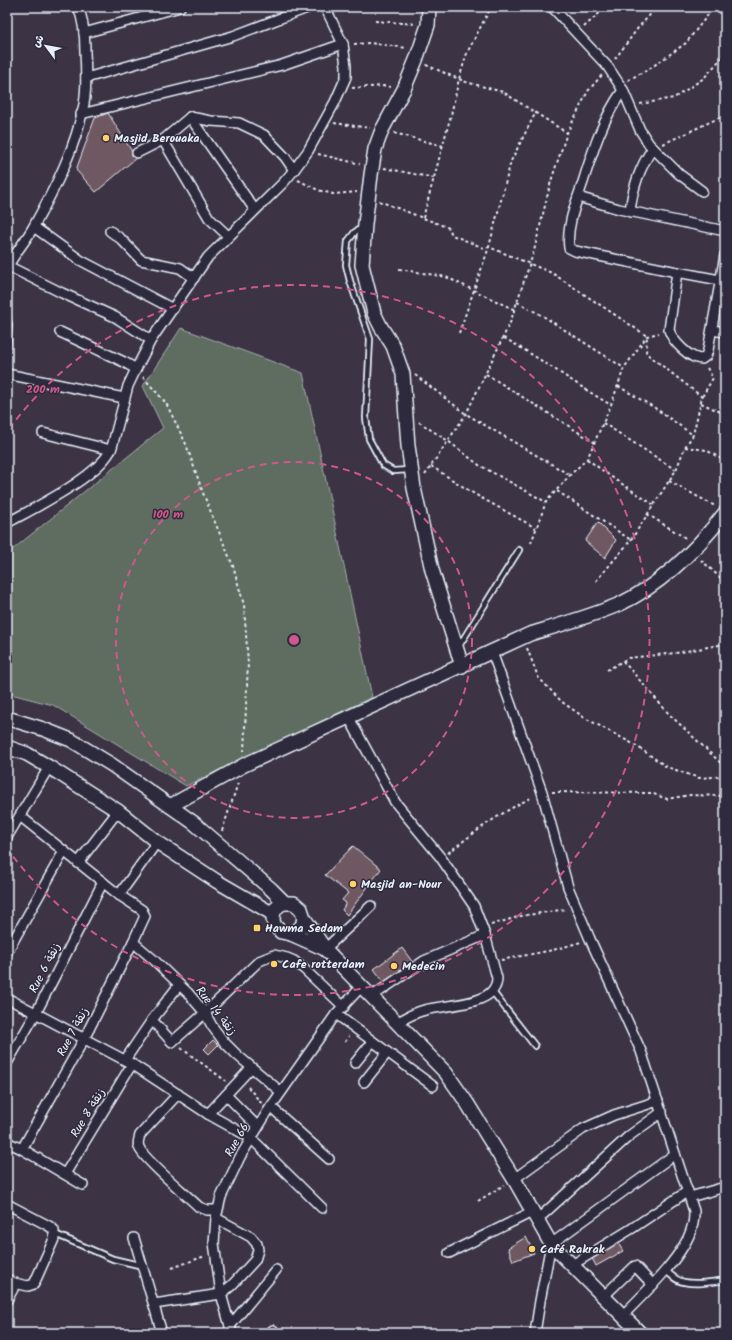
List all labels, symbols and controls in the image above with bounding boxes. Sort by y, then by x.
north arrow [26,26,66,66]
text: ش [28,31,49,51]
place label: Masjid Berouaka [114,129,199,148]
marker: Masjid Berouaka [101,133,111,143]
text: 200 m [26,380,60,399]
text: 100 m [153,505,183,524]
centre of rings [287,633,301,647]
place label: Masjid an-Nour [361,875,442,894]
marker: Masjid an-Nour [348,879,358,889]
place label: Hawma Sedam [265,919,343,938]
marker: Hawma Sedam [252,923,262,933]
street label: Rue 6 زنقة [24,940,66,996]
place label: Cafe rotterdam [282,955,365,974]
place label: Medecin [402,957,445,976]
marker: Cafe rotterdam [269,959,279,969]
marker: Medecin [389,961,399,971]
street label: Rue 14 زنقة [191,982,241,1040]
street label: Rue 7 زنقة [52,1004,94,1060]
street label: Rue 8 زنقة [66,1085,110,1141]
street label: Rue 66 [220,1120,254,1160]
place label: Café Rakrak [540,1240,606,1259]
marker: Café Rakrak [527,1244,537,1254]

